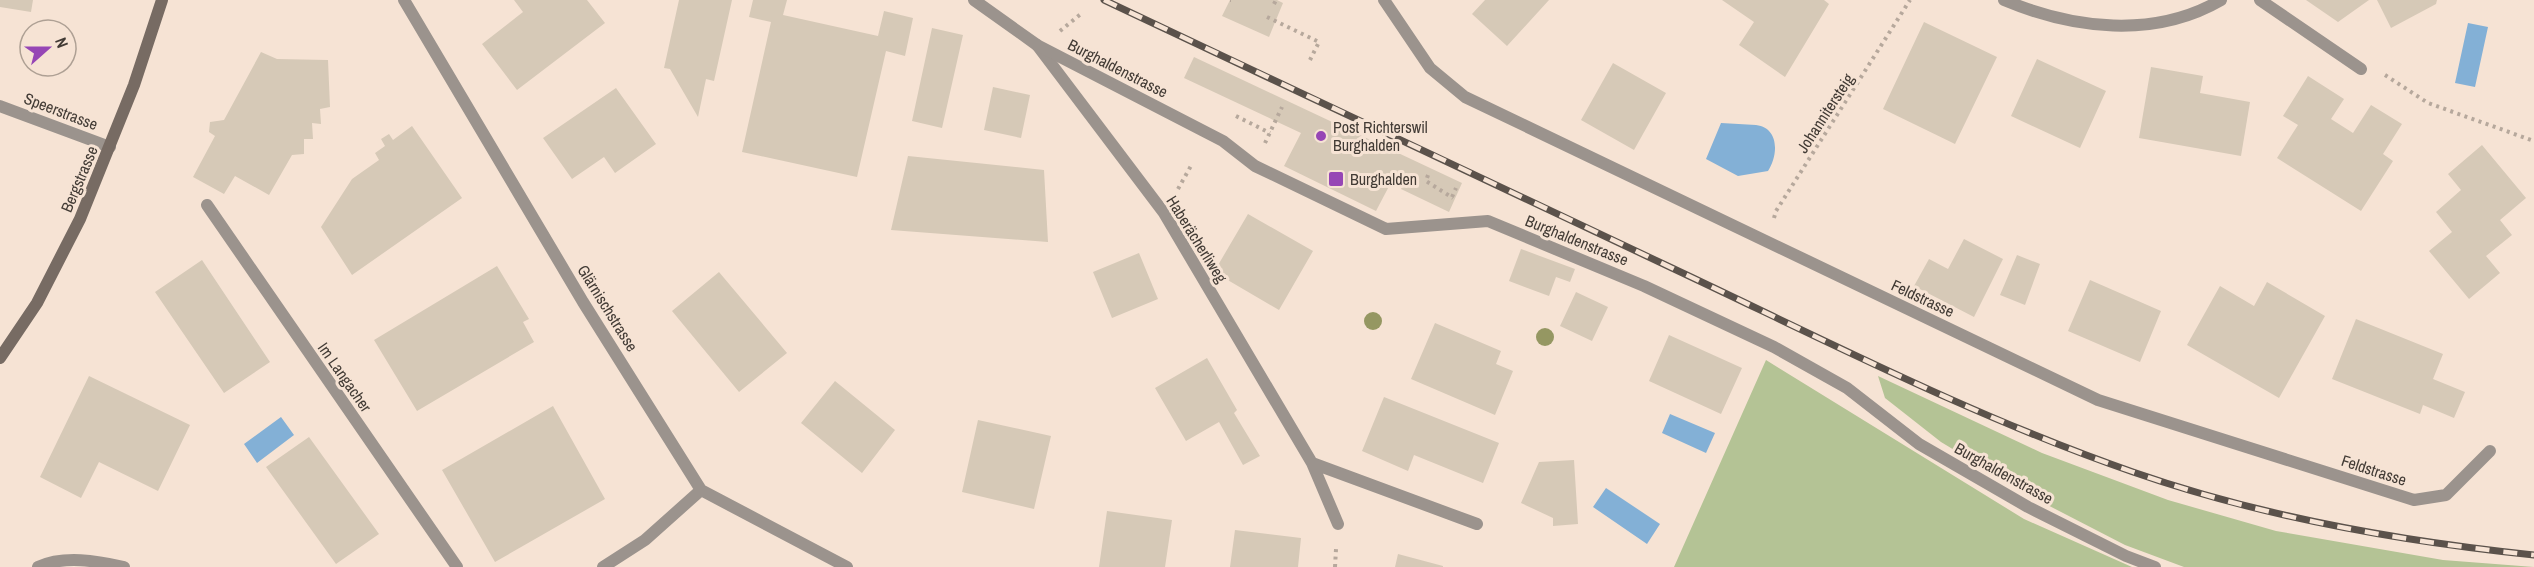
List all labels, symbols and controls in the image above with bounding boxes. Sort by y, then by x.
north arrow [18,18,78,78]
street label: Burghaldenstrasse [1064,33,1172,103]
text: N [50,34,74,51]
street label: Johannitersteig [1791,68,1859,157]
street label: Speerstrasse [21,87,101,135]
place label: Post Richterswil Burghalden [1333,116,1428,156]
marker: Post Richterswil Burghalden [1314,129,1328,143]
street label: Bergstrasse [55,142,103,216]
place label: Burghalden [1350,168,1417,190]
marker: Burghalden [1327,170,1345,188]
street label: Haberächerliweg [1161,191,1233,287]
street label: Burghaldenstrasse [1522,209,1632,271]
street label: Glärnischstrasse [573,260,643,356]
street label: Feldstrasse [1888,274,1958,322]
street label: Im Langacher [313,338,377,417]
street label: Burghaldenstrasse [1951,437,2057,509]
street label: Feldstrasse [2339,449,2409,491]

